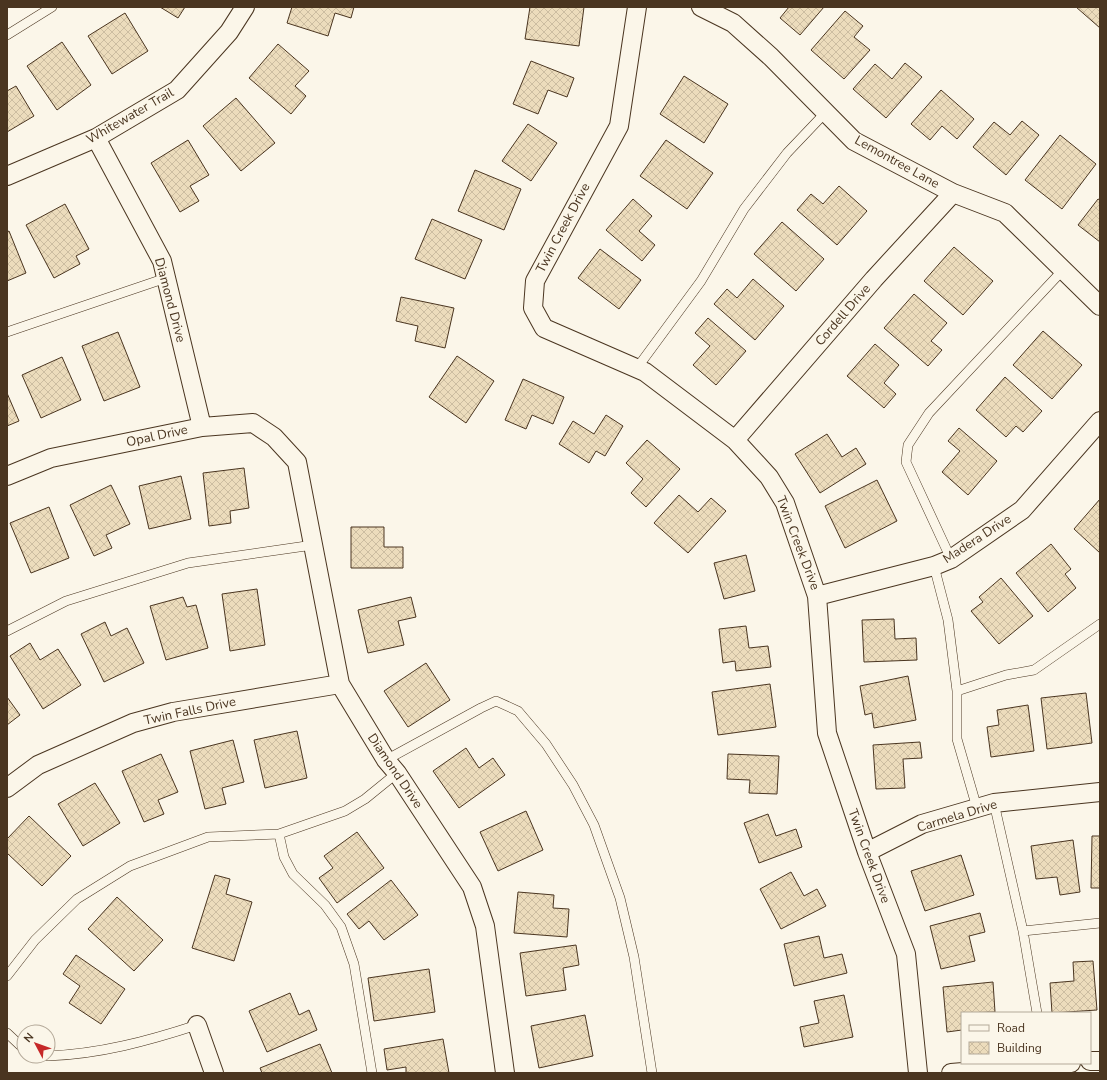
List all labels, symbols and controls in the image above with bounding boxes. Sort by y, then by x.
street label: Whitewater Trail [83,84,177,148]
street label: Lemontree Lane [851,131,943,193]
street label: Twin Creek Drive [532,180,594,276]
street label: Diamond Drive [150,256,190,344]
street label: Cordell Drive [811,280,875,350]
street label: Opal Drive [125,421,189,451]
street label: Twin Creek Drive [772,493,824,593]
street label: Madera Drive [939,510,1015,568]
street label: Twin Falls Drive [142,692,238,730]
street label: Diamond Drive [363,730,427,812]
street label: Carmela Drive [915,795,999,837]
street label: Twin Creek Drive [844,806,894,906]
legend [961,1012,1091,1064]
text: Road [997,1020,1025,1036]
north arrow [16,1024,56,1064]
text: N [20,1030,37,1046]
text: Building [997,1040,1042,1056]

